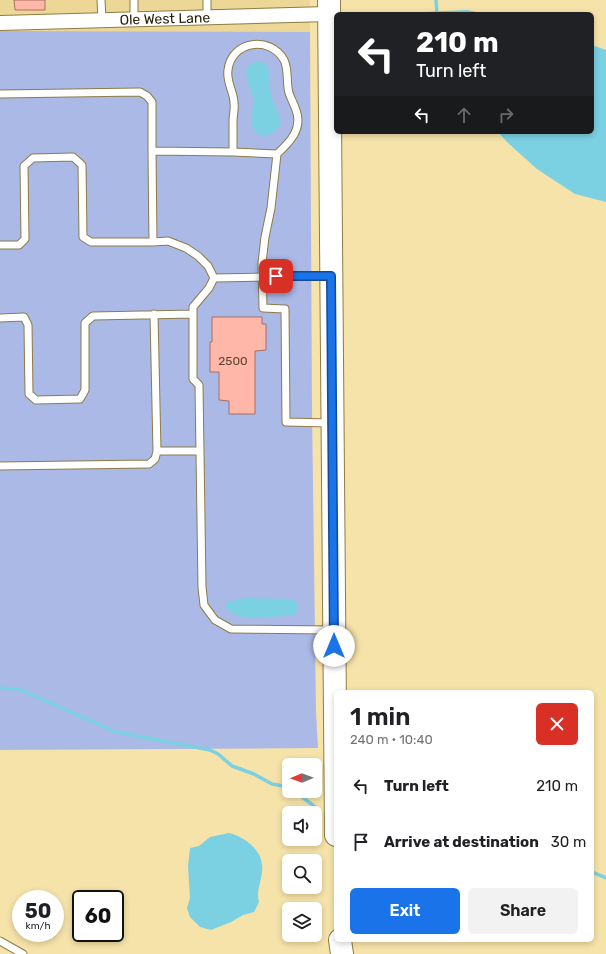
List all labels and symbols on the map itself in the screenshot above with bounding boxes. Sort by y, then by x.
street label: Ole West Lane [119,9,211,28]
pin [259,259,293,293]
house number: 2500 [218,354,248,368]
position arrow [313,625,355,667]
north arrow [282,758,322,798]
speed limit sign: 60 [72,890,124,942]

